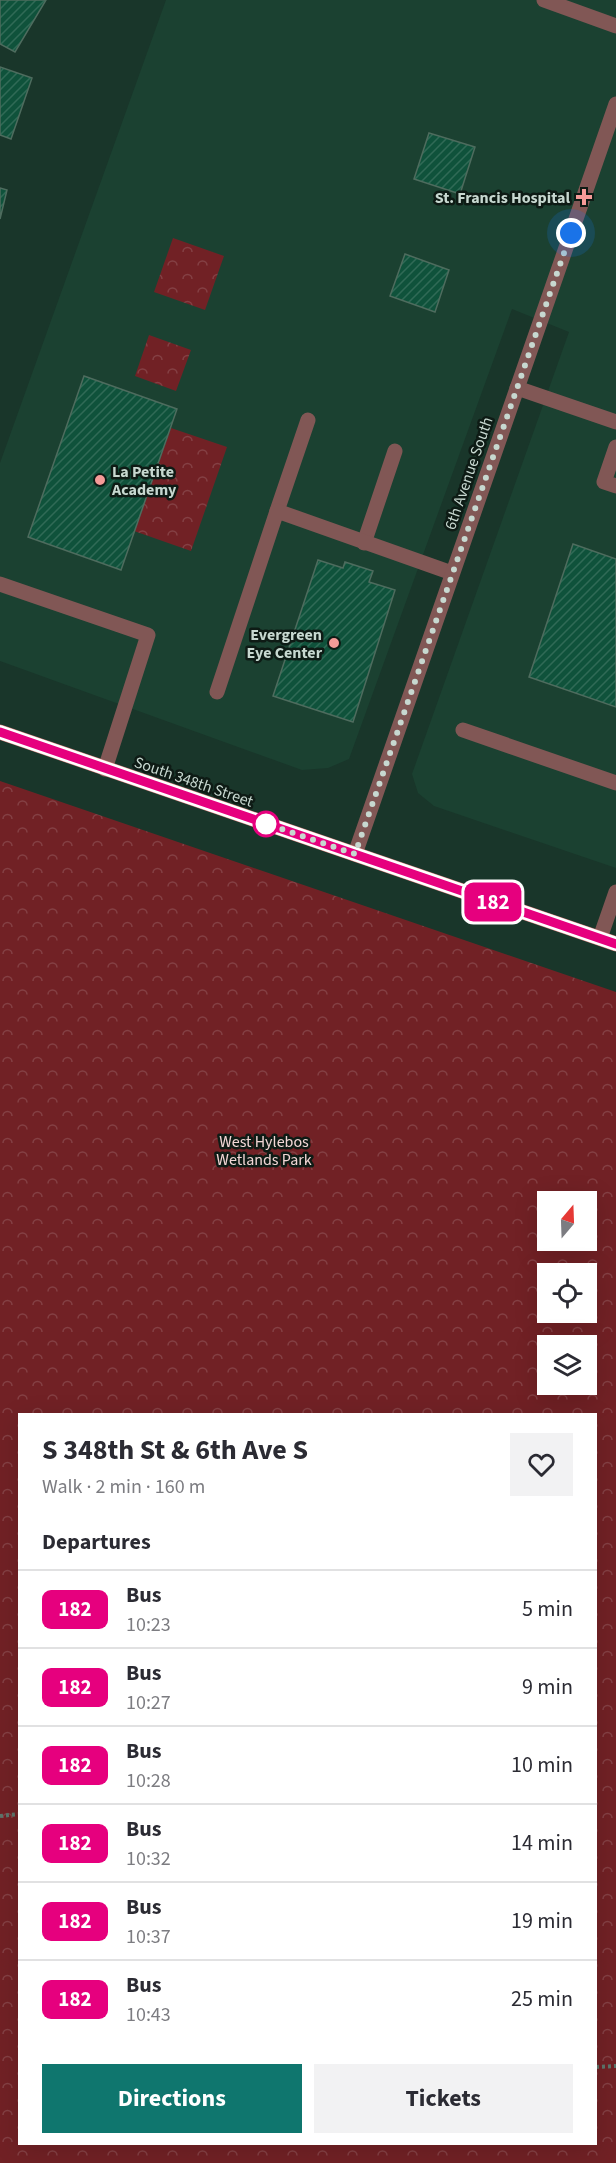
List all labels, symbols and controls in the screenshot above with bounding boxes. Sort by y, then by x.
place label: St. Francis Hospital [435,187,570,209]
marker: St. Francis Hospital [575,188,593,206]
your location [556,218,586,248]
street label: 6th Avenue South [439,414,499,533]
place label: La Petite Academy [111,461,177,501]
marker: La Petite Academy [93,473,107,487]
place label: Evergreen Eye Center [246,624,323,664]
marker: Evergreen Eye Center [327,636,341,650]
street label: South 348th Street [131,751,257,813]
unlabelled marker [253,811,279,837]
line badge: 182 [458,882,528,922]
text: 182 [476,887,510,917]
park label: West Hylebos Wetlands Park [216,1131,312,1171]
north arrow [537,1191,597,1251]
map controls [537,1191,597,1395]
button: locate [537,1263,597,1323]
button: layers [537,1335,597,1395]
text: S 348th St & 6th Ave S [42,1430,308,1470]
button: heart [510,1433,573,1496]
text: Walk · 2 min · 160 m [42,1473,205,1501]
text: Departures [42,1526,151,1558]
text: Bus [126,1579,162,1611]
text: 5 min [522,1593,573,1625]
text: 182 [58,1594,92,1624]
text: 10:23 [126,1611,171,1639]
text: Bus [126,1657,162,1689]
text: 9 min [522,1671,573,1703]
text: 182 [58,1672,92,1702]
text: 10:27 [126,1689,171,1717]
text: Bus [126,1735,162,1767]
text: 10 min [511,1749,573,1781]
text: 182 [58,1750,92,1780]
text: 10:28 [126,1767,171,1795]
text: Bus [126,1813,162,1845]
text: 14 min [511,1827,573,1859]
text: 182 [58,1828,92,1858]
text: 10:32 [126,1845,171,1873]
text: Bus [126,1891,162,1923]
text: 19 min [511,1905,573,1937]
text: 182 [58,1906,92,1936]
text: 10:37 [126,1923,171,1951]
text: Bus [126,1969,162,2001]
text: 25 min [511,1983,573,2015]
text: 182 [58,1984,92,2014]
text: 10:43 [126,2001,171,2029]
button: Directions [42,2064,302,2133]
button: Tickets [314,2064,573,2133]

